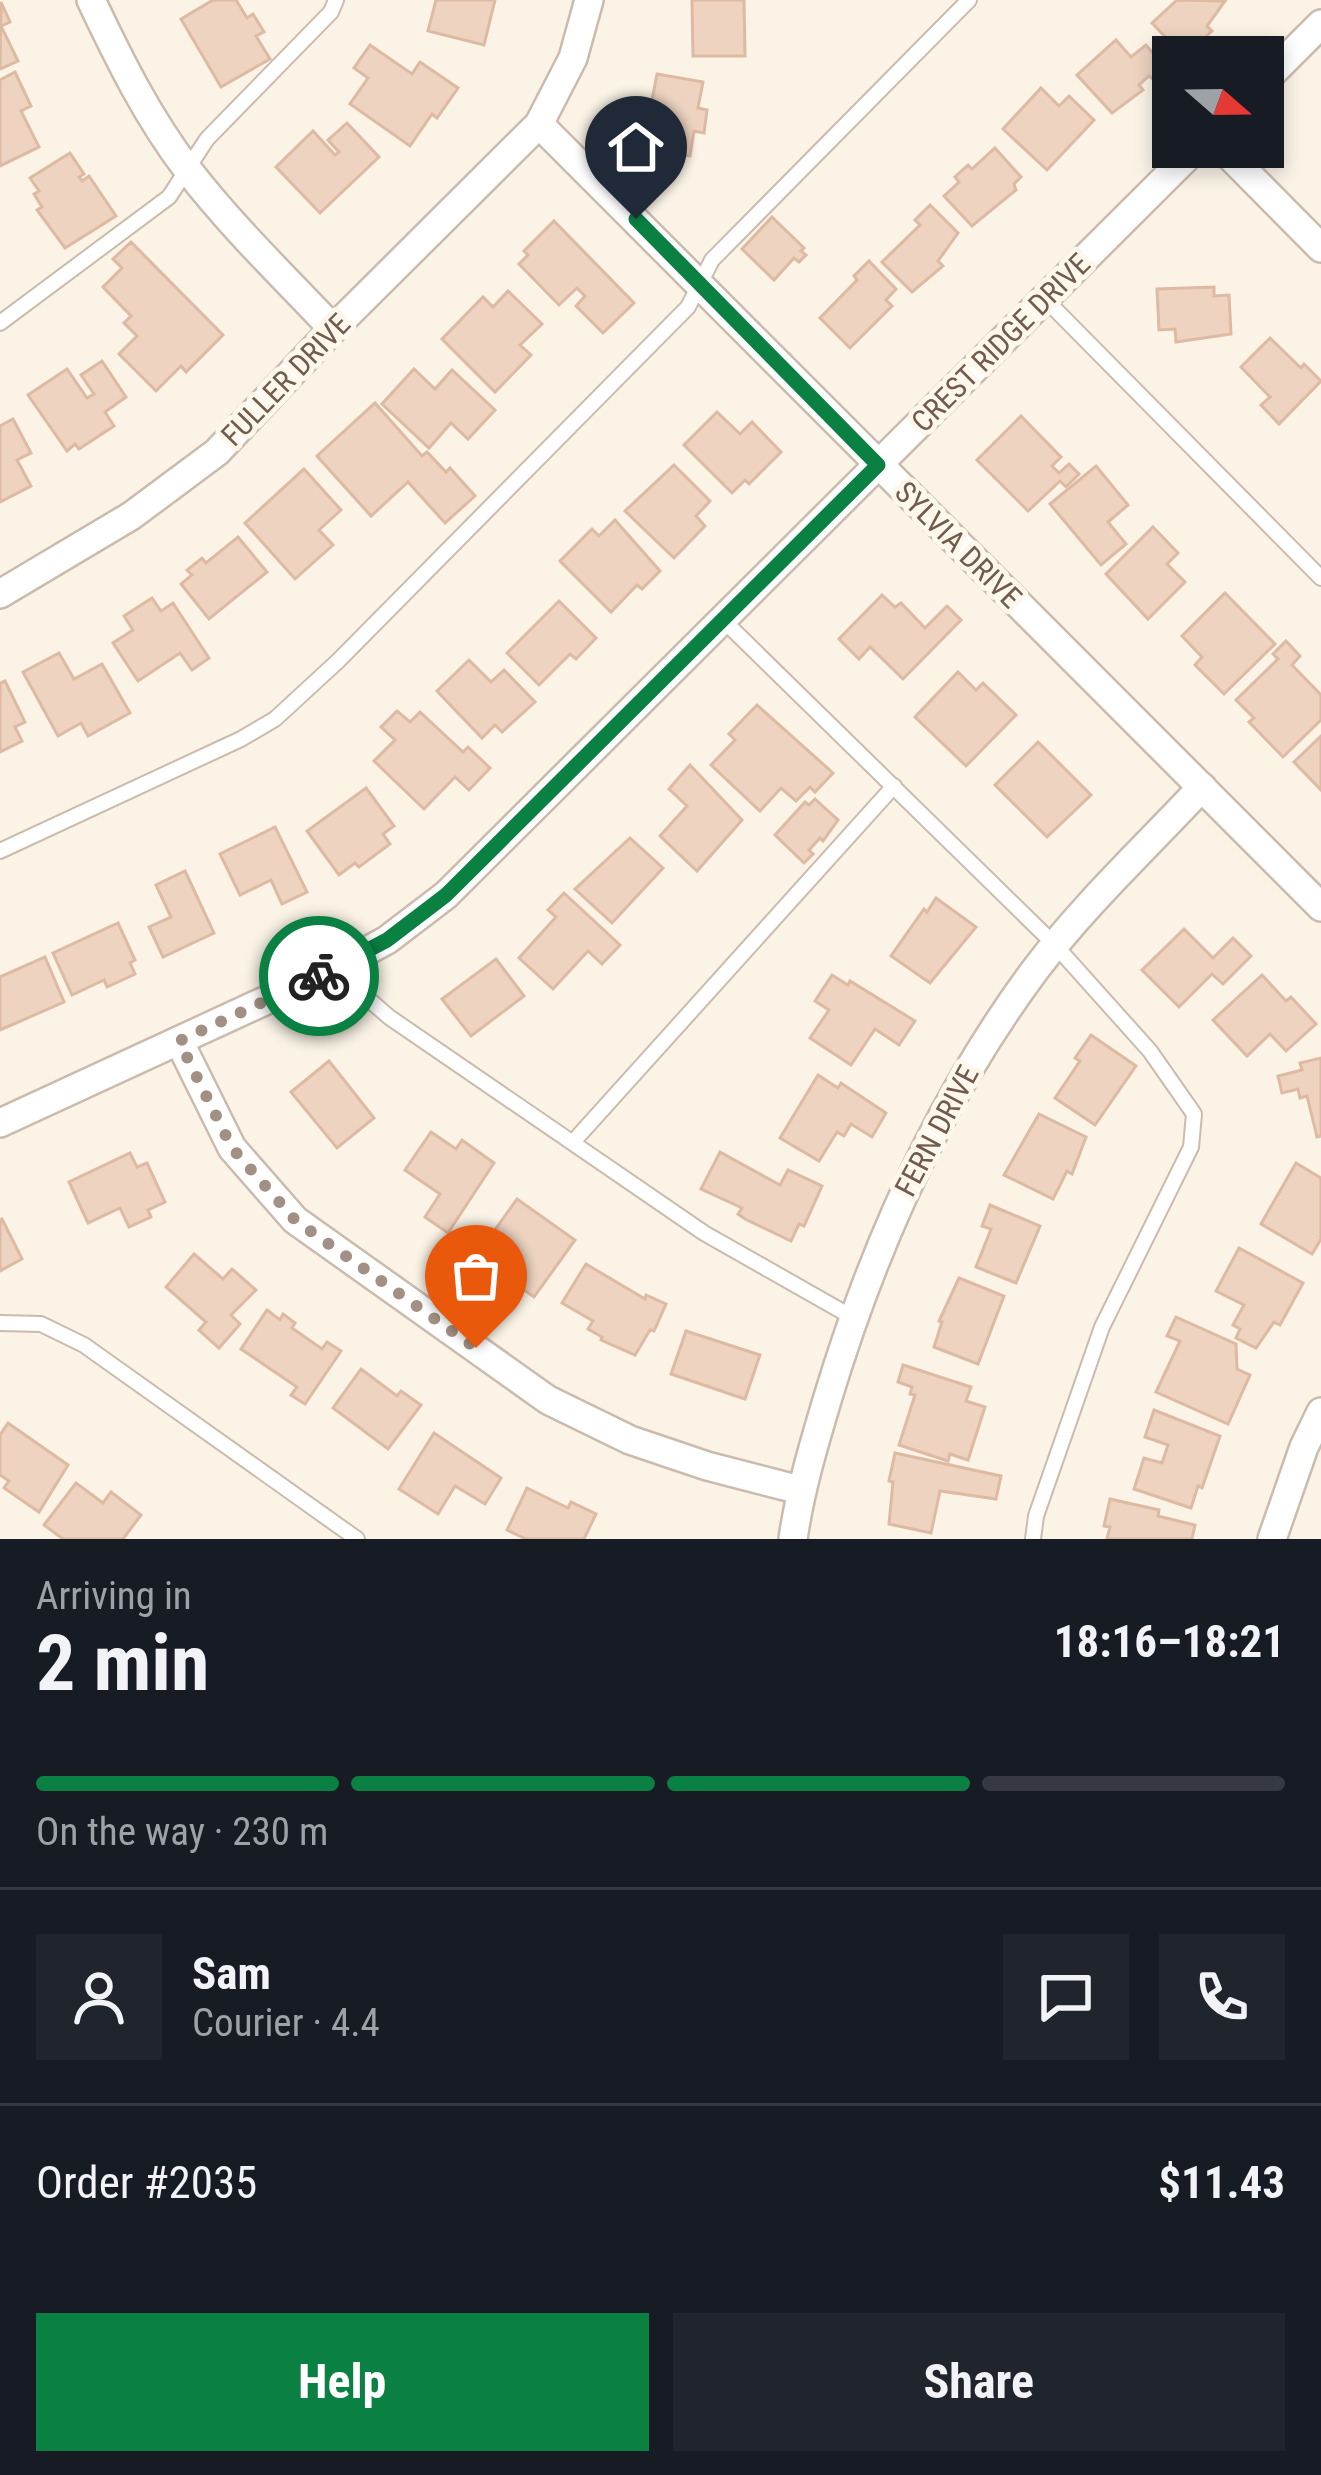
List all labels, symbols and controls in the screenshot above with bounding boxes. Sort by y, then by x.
north arrow [1152,36,1284,168]
map controls [1152,36,1284,168]
pin [585,96,687,219]
icon: home [603,114,669,180]
street label: CREST RIDGE DRIVE [904,246,1097,439]
street label: FULLER DRIVE [214,306,357,453]
street label: SYLVIA DRIVE [888,474,1029,615]
courier [259,916,379,1036]
icon: bike [286,943,352,1009]
street label: FERN DRIVE [888,1059,986,1202]
pin [425,1225,527,1348]
icon: bag [443,1243,509,1309]
text: Arriving in [36,1573,192,1619]
text: 18:16–18:21 [1054,1615,1285,1668]
text: 2 min [36,1618,209,1709]
text: On the way · 230 m [36,1809,328,1855]
button: person [36,1934,162,2060]
button: chat [1003,1934,1129,2060]
button: phone [1159,1934,1285,2060]
text: Sam [192,1947,271,2000]
text: Courier · 4.4 [192,2000,380,2046]
text: Order #2035 [36,2156,257,2209]
text: $11.43 [1158,2156,1285,2209]
button: Help [36,2313,649,2451]
button: Share [673,2313,1285,2451]

